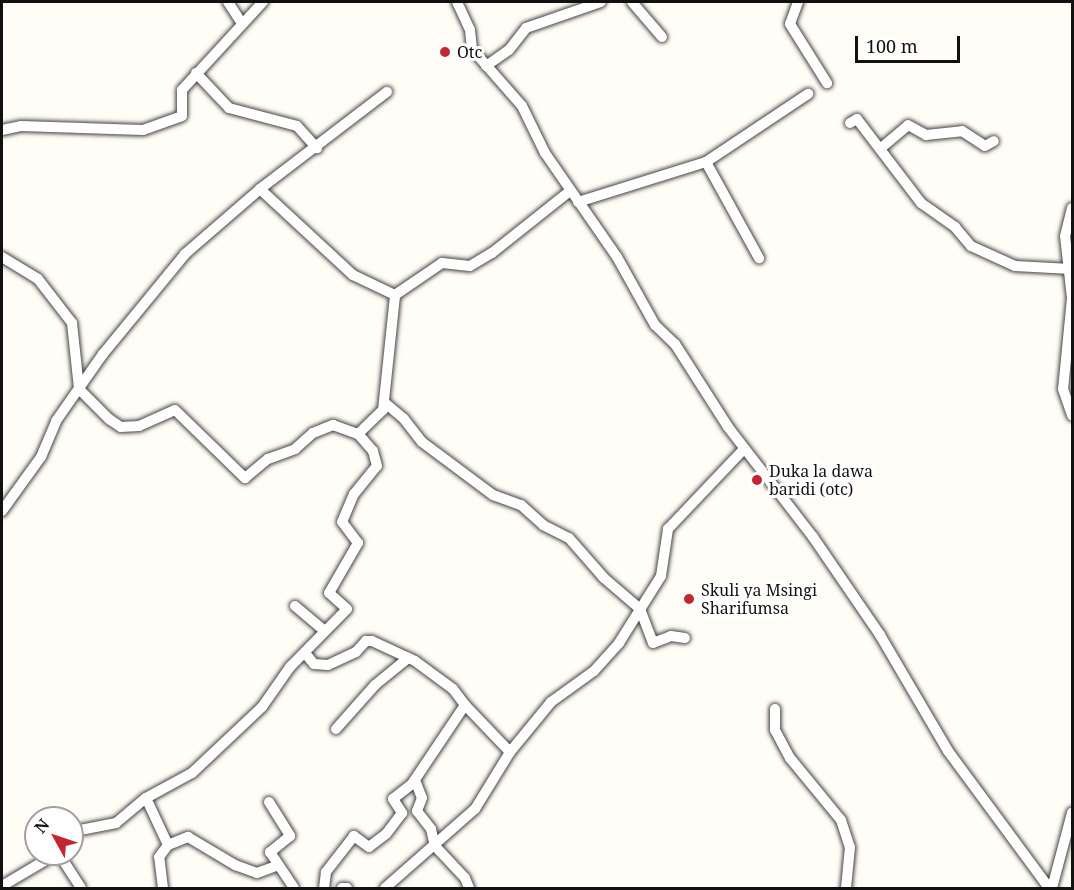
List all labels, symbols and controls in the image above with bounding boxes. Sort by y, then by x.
scale bar [858,24,963,62]
text: 100 m [866,34,918,58]
place label: Otc [457,42,482,62]
marker: Otc [438,45,452,59]
place label: Duka la dawa baridi (otc) [769,461,873,499]
marker: Duka la dawa baridi (otc) [750,473,764,487]
place label: Skuli ya Msingi Sharifumsa [701,580,817,618]
marker: Skuli ya Msingi Sharifumsa [682,592,696,606]
north arrow [24,806,84,866]
text: N [29,814,54,838]

